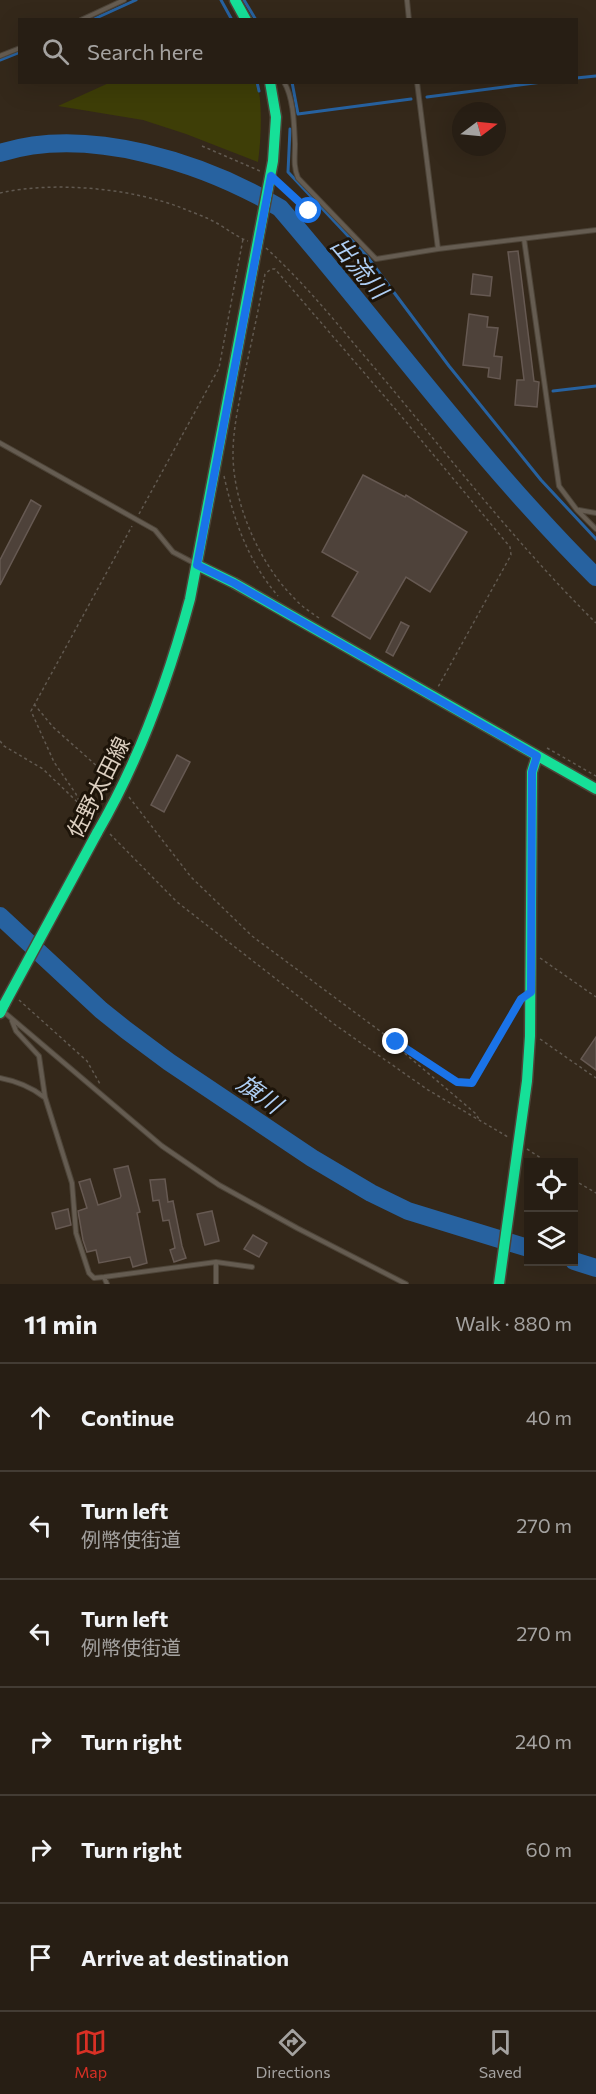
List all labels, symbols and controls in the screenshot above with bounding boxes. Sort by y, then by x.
search box [18,18,578,84]
icon: search [39,35,72,68]
text: Search here [87,38,203,65]
north arrow [452,102,506,156]
route start [295,197,321,223]
water label: 出流川 [326,230,396,306]
street label: 佐野太田線 [61,732,135,842]
route end [382,1028,408,1054]
water label: 旗川 [232,1067,290,1120]
map controls [524,1158,578,1266]
button: locate [524,1158,578,1212]
button: layers [524,1212,578,1266]
text: 11 min [24,1308,97,1339]
text: Walk · 880 m [455,1311,572,1335]
icon: ahead [24,1401,57,1434]
text: Continue [81,1404,174,1431]
text: 40 m [526,1405,572,1429]
text: Turn left [81,1497,168,1524]
icon: left [24,1509,57,1542]
text: 270 m [516,1513,572,1537]
text: 例幣使街道 [81,1527,181,1551]
text: Turn left [81,1605,168,1632]
icon: left [24,1617,57,1650]
text: 270 m [516,1621,572,1645]
text: 例幣使街道 [81,1635,181,1659]
icon: right [24,1725,57,1758]
text: Turn right [81,1728,182,1755]
text: 240 m [515,1729,572,1753]
icon: right [24,1833,57,1866]
text: Turn right [81,1836,182,1863]
text: 60 m [526,1837,572,1861]
icon: arrive [24,1941,57,1974]
text: Arrive at destination [81,1944,289,1971]
tab: Map [74,2026,107,2081]
tab: Directions [255,2026,330,2081]
tab: Saved [479,2026,522,2081]

